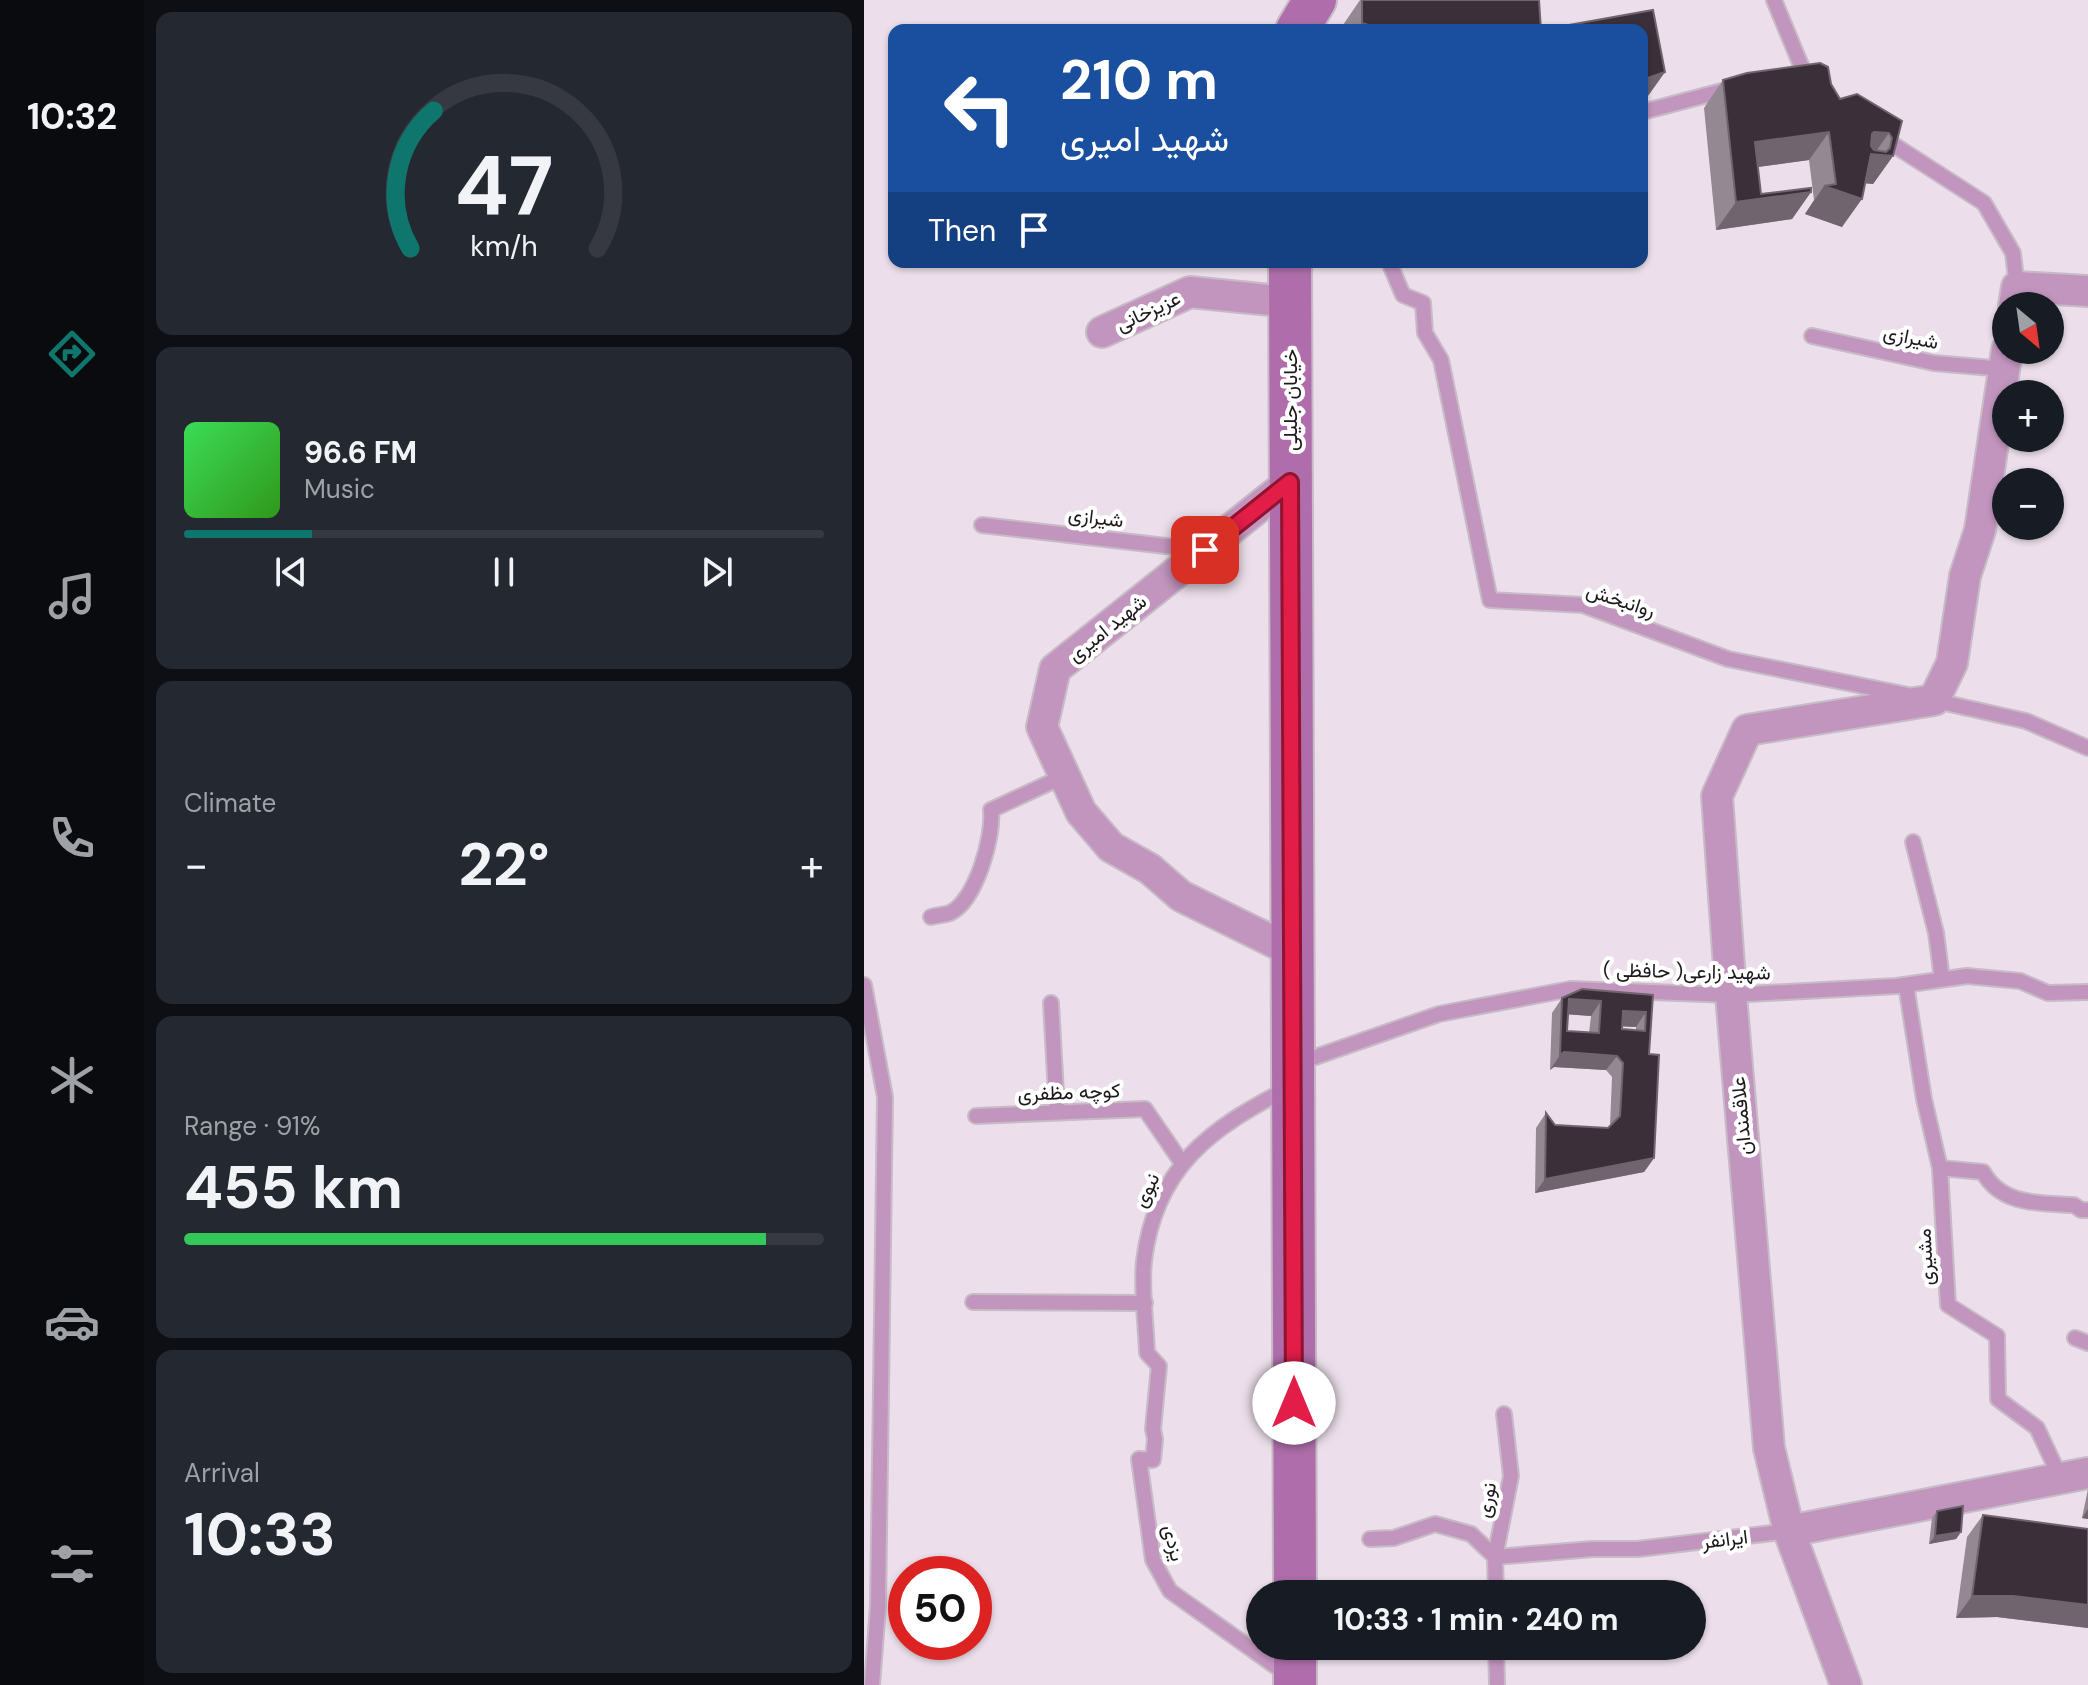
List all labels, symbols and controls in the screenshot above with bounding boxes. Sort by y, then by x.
text: 210 m [1060,43,1218,116]
icon: left [928,56,1032,160]
text: 10:32 [27,93,117,140]
text: شهید امیری [1060,115,1229,162]
text: 47 [455,132,553,241]
icon: arrive [1012,208,1056,252]
text: Then [928,211,996,250]
text: km/h [470,228,538,265]
street label: عزیزخانی [1111,285,1185,337]
north arrow [1992,292,2064,364]
map controls [1992,292,2064,540]
street label: شیرازی [1881,319,1941,355]
icon: directions [44,326,100,382]
street label: خیابان جلیلی [1277,349,1303,451]
button: + [1992,380,2064,452]
text: 96.6 FM [304,433,417,472]
button: − [1992,468,2064,540]
text: Music [304,472,375,506]
street label: شیرازی [1067,501,1125,533]
pin [1171,516,1239,584]
icon: arrive [1183,528,1227,572]
icon: previous [269,550,313,594]
icon: pause [482,550,526,594]
icon: next [695,550,739,594]
icon: music [44,568,100,624]
street label: روانبخش [1583,577,1659,623]
street label: شهید امیری [1062,588,1152,668]
text: Climate [184,786,276,820]
icon: phone [44,810,100,866]
text: 22° [458,825,550,904]
text: − [184,836,208,894]
text: + [800,836,824,894]
street label: شهید زارعی( حافظی ) [1603,957,1771,985]
icon: climate [44,1052,100,1108]
street label: علاقمندان [1725,1076,1757,1156]
street label: کوچه مظفری [1017,1077,1121,1108]
text: Range · 91% [184,1109,320,1143]
text: 455 km [184,1148,403,1227]
street label: نبوی [1127,1168,1165,1212]
street label: مشیری [1911,1228,1939,1286]
icon: car [44,1294,100,1350]
position arrow [1252,1361,1336,1445]
text: Arrival [184,1456,260,1490]
street label: نوری [1470,1480,1502,1520]
text: 10:33 [184,1495,336,1574]
street label: یزدی [1157,1522,1191,1564]
street label: ایرانفر [1700,1523,1749,1555]
icon: filters [44,1536,100,1592]
speed limit sign: 50 [888,1556,992,1660]
text: 10:33 · 1 min · 240 m [1333,1600,1619,1639]

